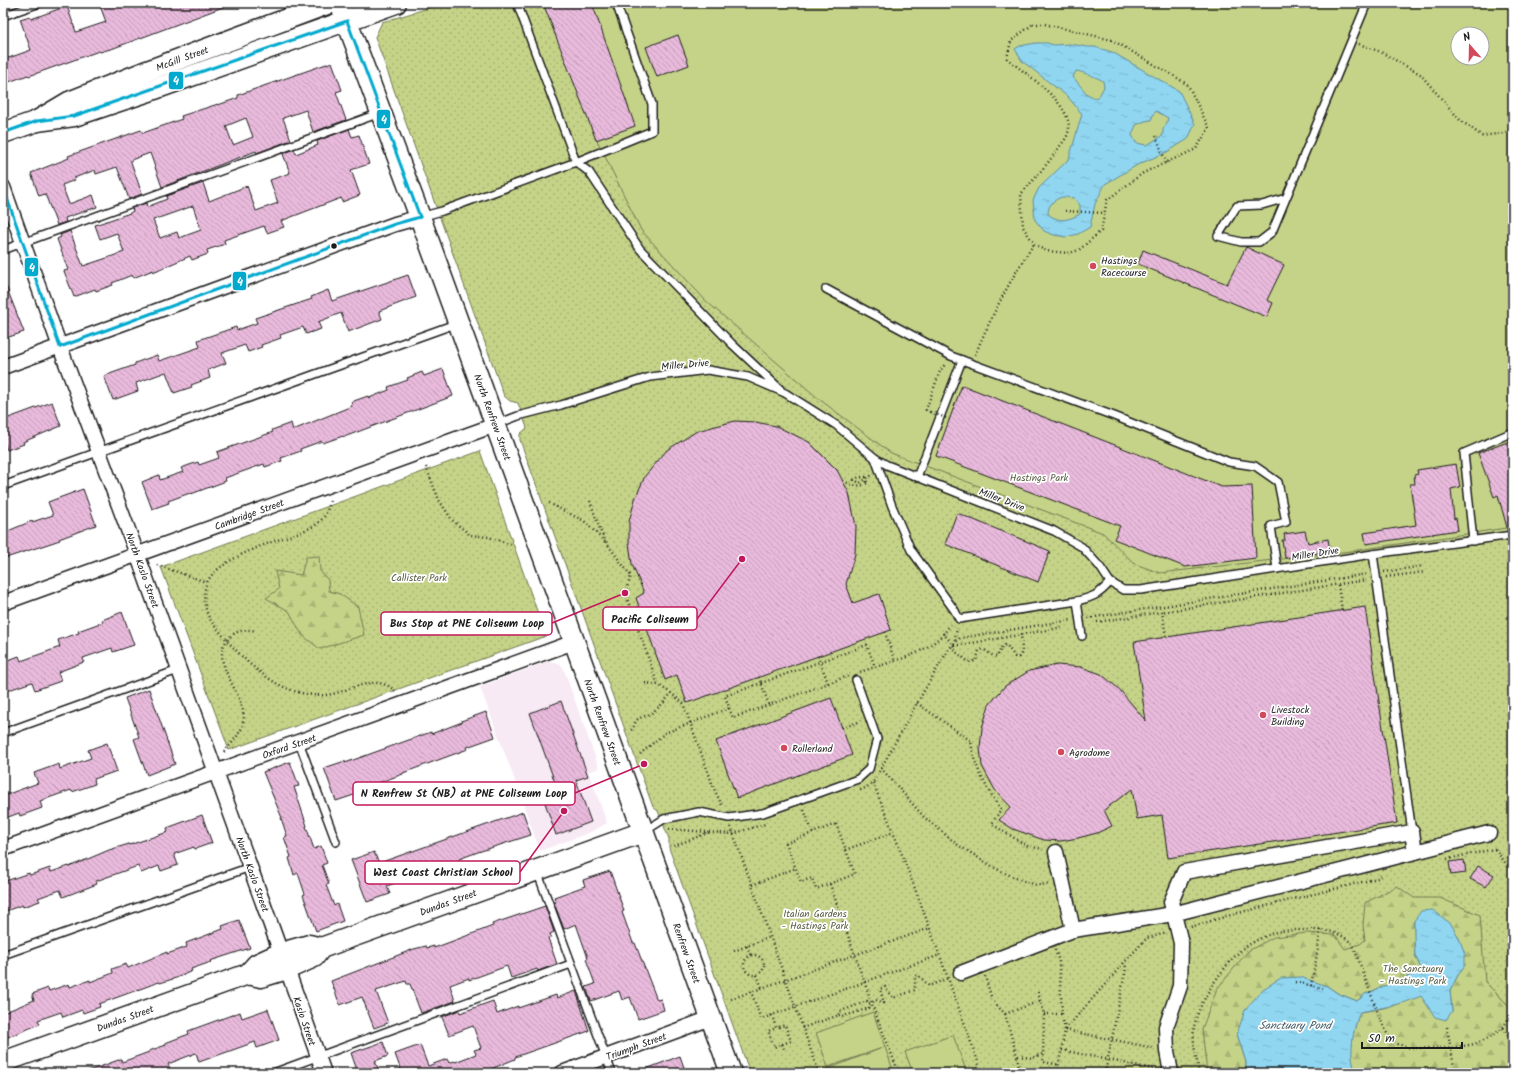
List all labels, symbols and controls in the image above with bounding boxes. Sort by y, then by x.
north arrow [1450,26,1490,66]
text: N [1461,28,1473,47]
street label: McGill Street [154,42,211,76]
line badge: 4 [168,71,184,90]
text: 4 [173,72,179,90]
line badge: 4 [376,109,391,129]
text: 4 [381,111,387,129]
unlabelled marker [329,241,339,251]
place label: Hastings Racecourse [1101,253,1147,281]
line badge: 4 [24,257,39,277]
text: 4 [29,259,35,277]
marker: Hastings Racecourse [1088,261,1098,271]
line badge: 4 [232,271,247,291]
text: 4 [237,273,243,291]
street label: Miller Drive [661,355,710,375]
street label: North Renfrew Street [469,372,515,463]
park label: Hastings Park [1010,470,1068,486]
street label: Miller Drive [976,484,1027,516]
street label: Cambridge Street [212,495,287,535]
street label: North Kaslo Street [121,530,163,610]
street label: Miller Drive [1290,542,1341,566]
park label: Callister Park [391,570,447,586]
callout: Pacific Coliseum [603,607,697,630]
text: Pacific Coliseum [611,611,689,629]
callout: Bus Stop at PNE Coliseum Loop [381,612,552,635]
text: Bus Stop at PNE Coliseum Loop [390,615,544,633]
street label: North Renfrew Street [579,677,625,768]
place label: Livestock Building [1271,702,1310,730]
marker: Livestock Building [1258,710,1268,720]
street label: Oxford Street [260,730,319,764]
place label: Rollerland [792,741,834,757]
marker: Rollerland [779,743,789,753]
place label: Agrodome [1069,745,1110,761]
marker: Agrodome [1056,747,1066,757]
callout: N Renfrew St (NB) at PNE Coliseum Loop [353,782,575,805]
text: N Renfrew St (NB) at PNE Coliseum Loop [361,785,567,803]
street label: North Kaslo Street [231,834,273,914]
callout: West Coast Christian School [365,861,520,884]
text: West Coast Christian School [373,864,513,882]
street label: Dundas Street [417,885,479,921]
park label: Italian Gardens - Hastings Park [782,906,849,934]
street label: Renfrew Street [668,921,704,986]
park label: The Sanctuary - Hastings Park [1380,961,1447,989]
street label: Kaslo Street [288,995,320,1048]
street label: Dundas Street [94,1001,156,1037]
water label: Sanctuary Pond [1259,1017,1334,1035]
scale bar [1362,1024,1462,1050]
street label: Triumph Street [604,1029,669,1065]
text: 50 m [1368,1029,1395,1048]

